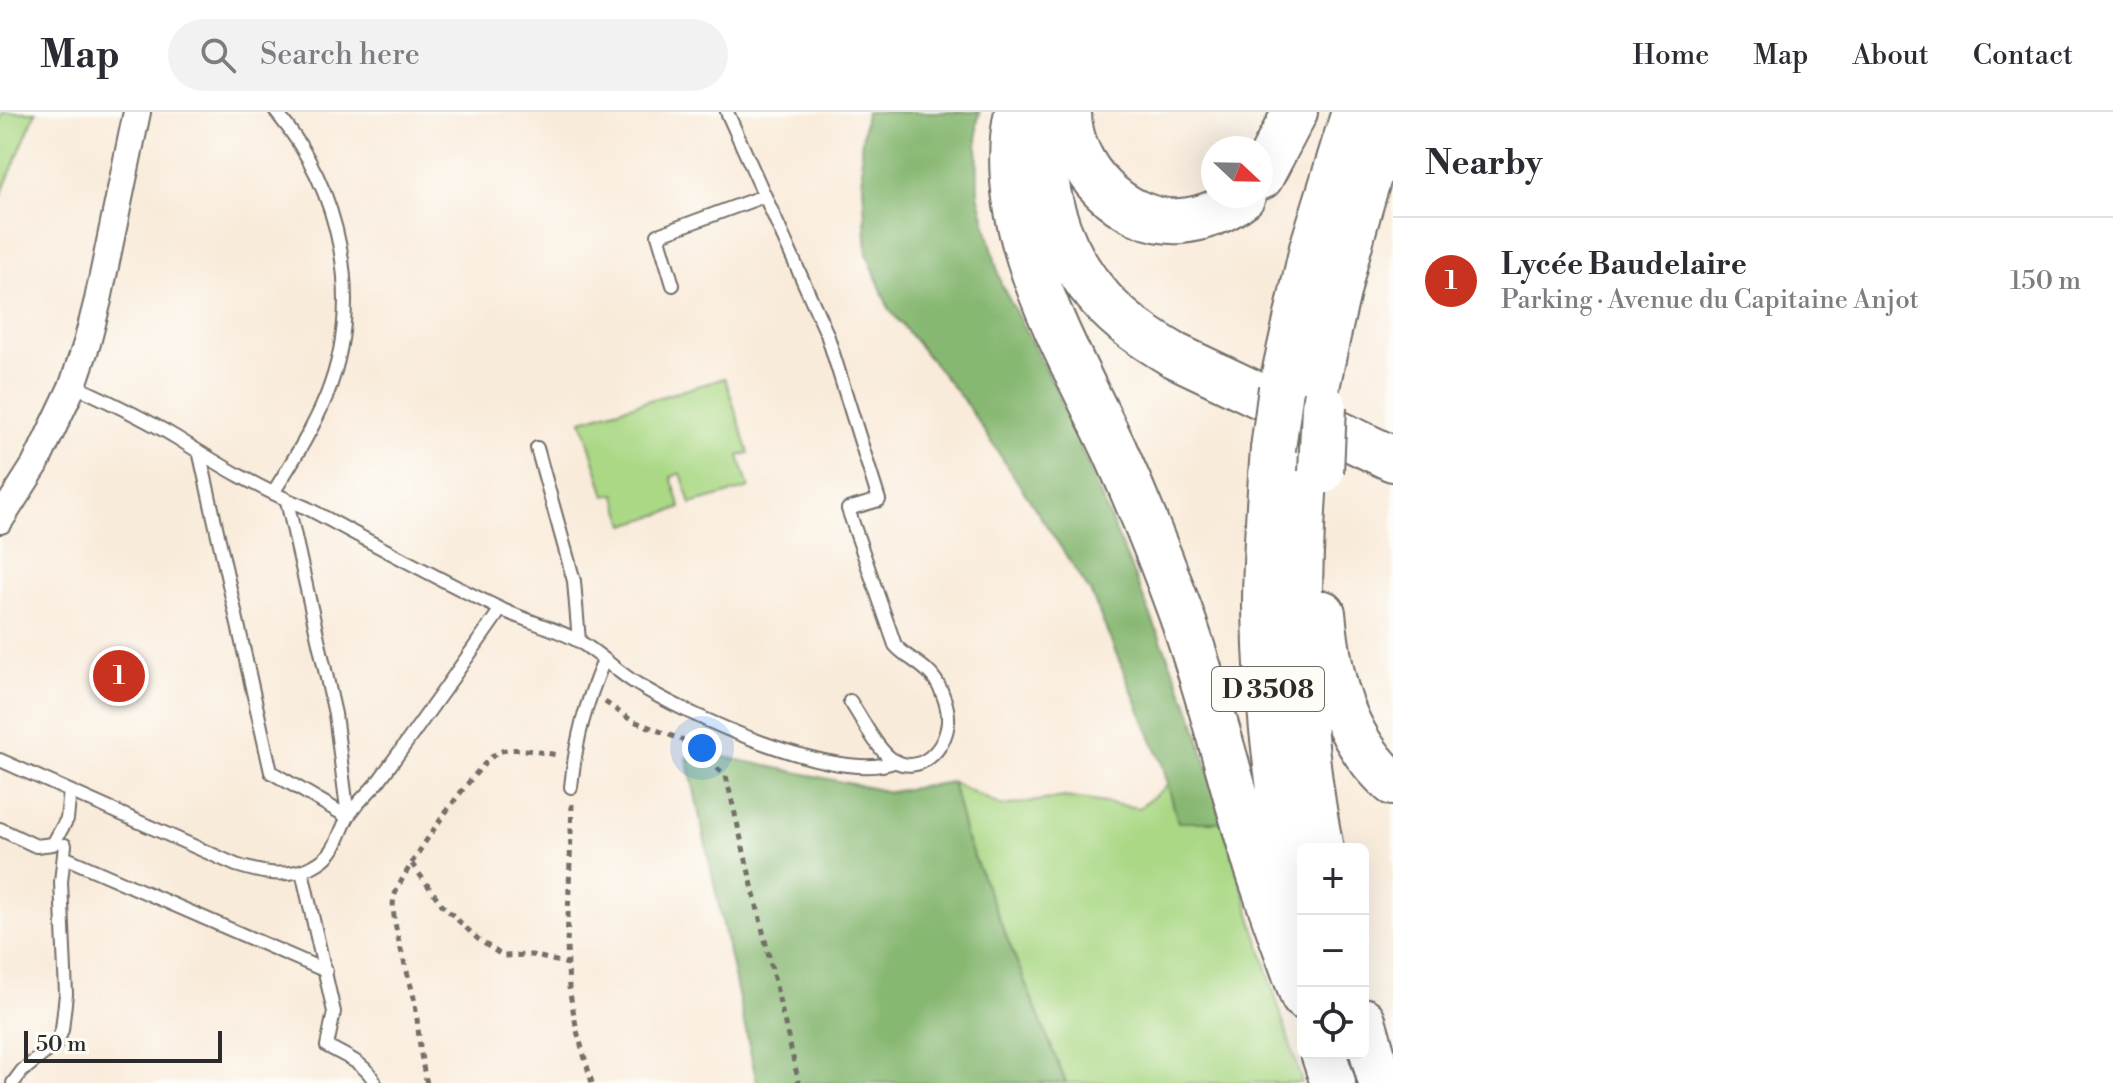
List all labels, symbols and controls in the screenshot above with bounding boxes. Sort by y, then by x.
search box [168,19,728,91]
text: Map [40,32,120,79]
icon: search [196,33,240,77]
text: Search here [260,36,420,74]
text: Home [1633,38,1709,73]
text: Map [1753,38,1808,73]
text: About [1852,38,1929,73]
text: Contact [1973,38,2073,73]
north arrow [1201,136,1273,208]
text: Nearby [1425,143,1543,185]
text: Lycée Baudelaire [1501,246,1747,284]
text: 1 [1445,265,1457,297]
text: 150 m [2010,265,2081,297]
text: Parking · Avenue du Capitaine Anjot [1501,284,1919,316]
pin: 1 [93,646,145,706]
road number: D 3508 [1212,667,1324,711]
your location [682,728,722,768]
map controls [1297,843,1369,1059]
button: + [1297,843,1369,915]
button: − [1297,915,1369,987]
button: locate [1297,987,1369,1059]
scale bar [24,1027,222,1063]
text: 50 m [36,1031,87,1058]

